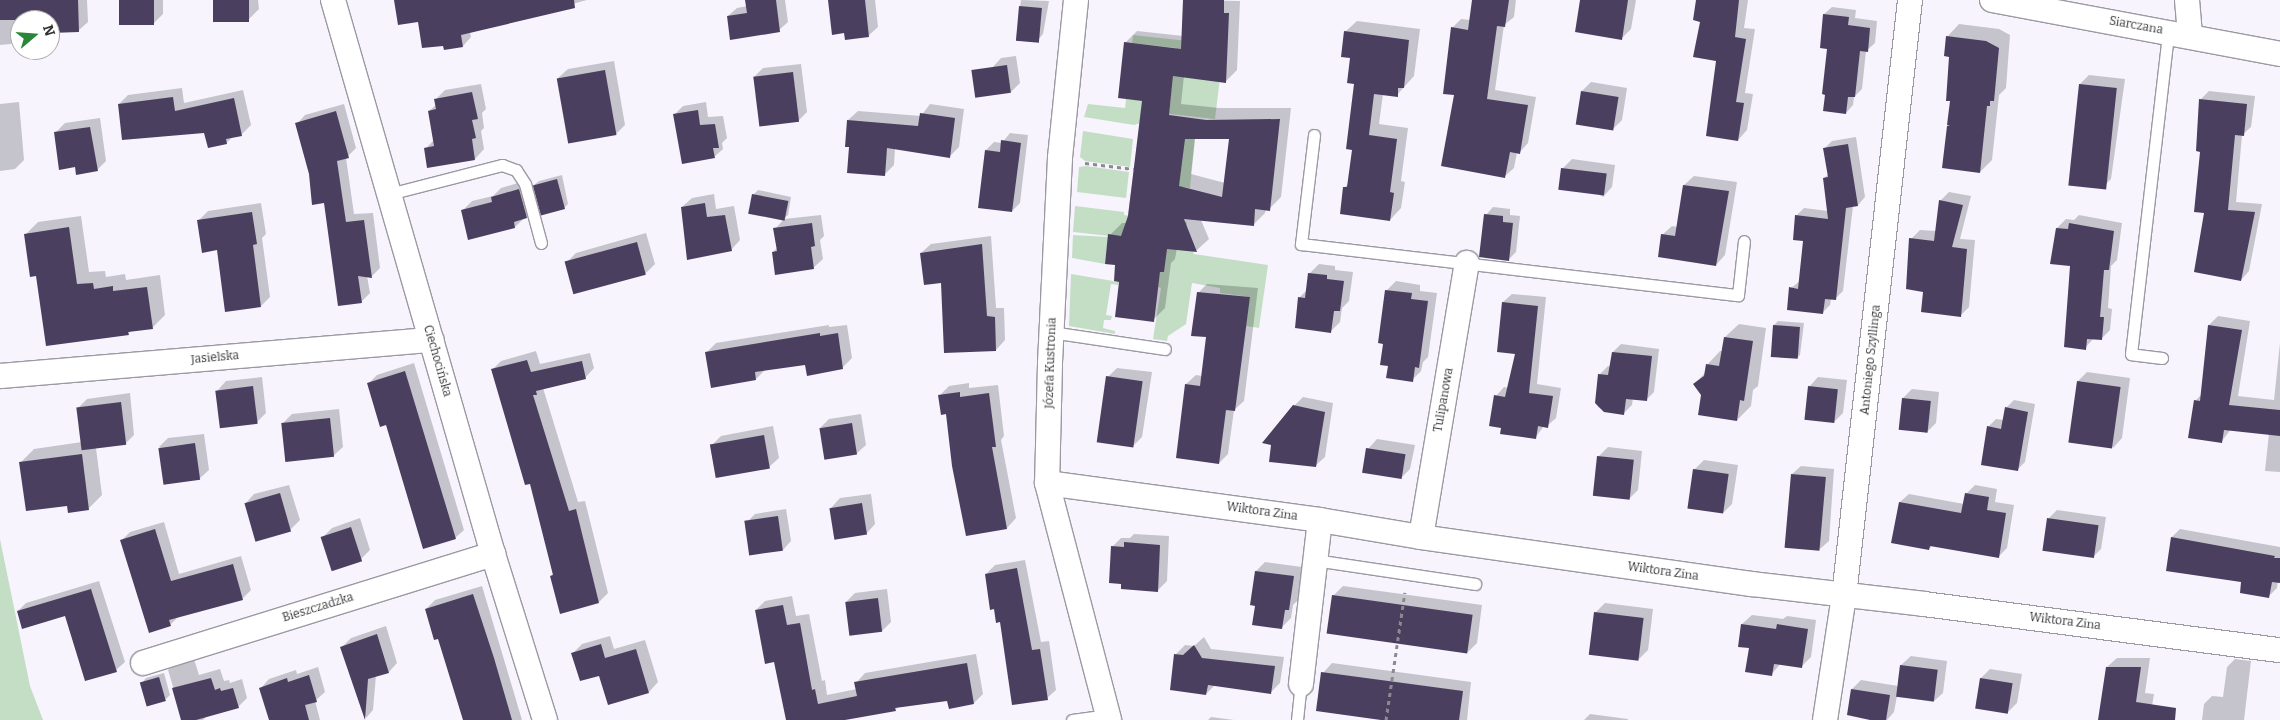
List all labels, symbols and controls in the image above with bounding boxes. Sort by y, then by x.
north arrow [10,10,60,60]
street label: Siarczana [2108,14,2164,38]
text: N [39,23,59,38]
street label: Antoniego Szyllinga [1858,304,1884,416]
street label: Józefa Kustronia [1042,317,1060,409]
street label: Ciechocińska [420,324,454,398]
street label: Jasielska [190,349,240,367]
street label: Tulipanowa [1431,367,1457,433]
street label: Wiktora Zina [1225,500,1299,524]
street label: Wiktora Zina [1626,560,1700,584]
street label: Bieszczadzka [281,590,355,626]
street label: Wiktora Zina [2028,610,2102,634]

